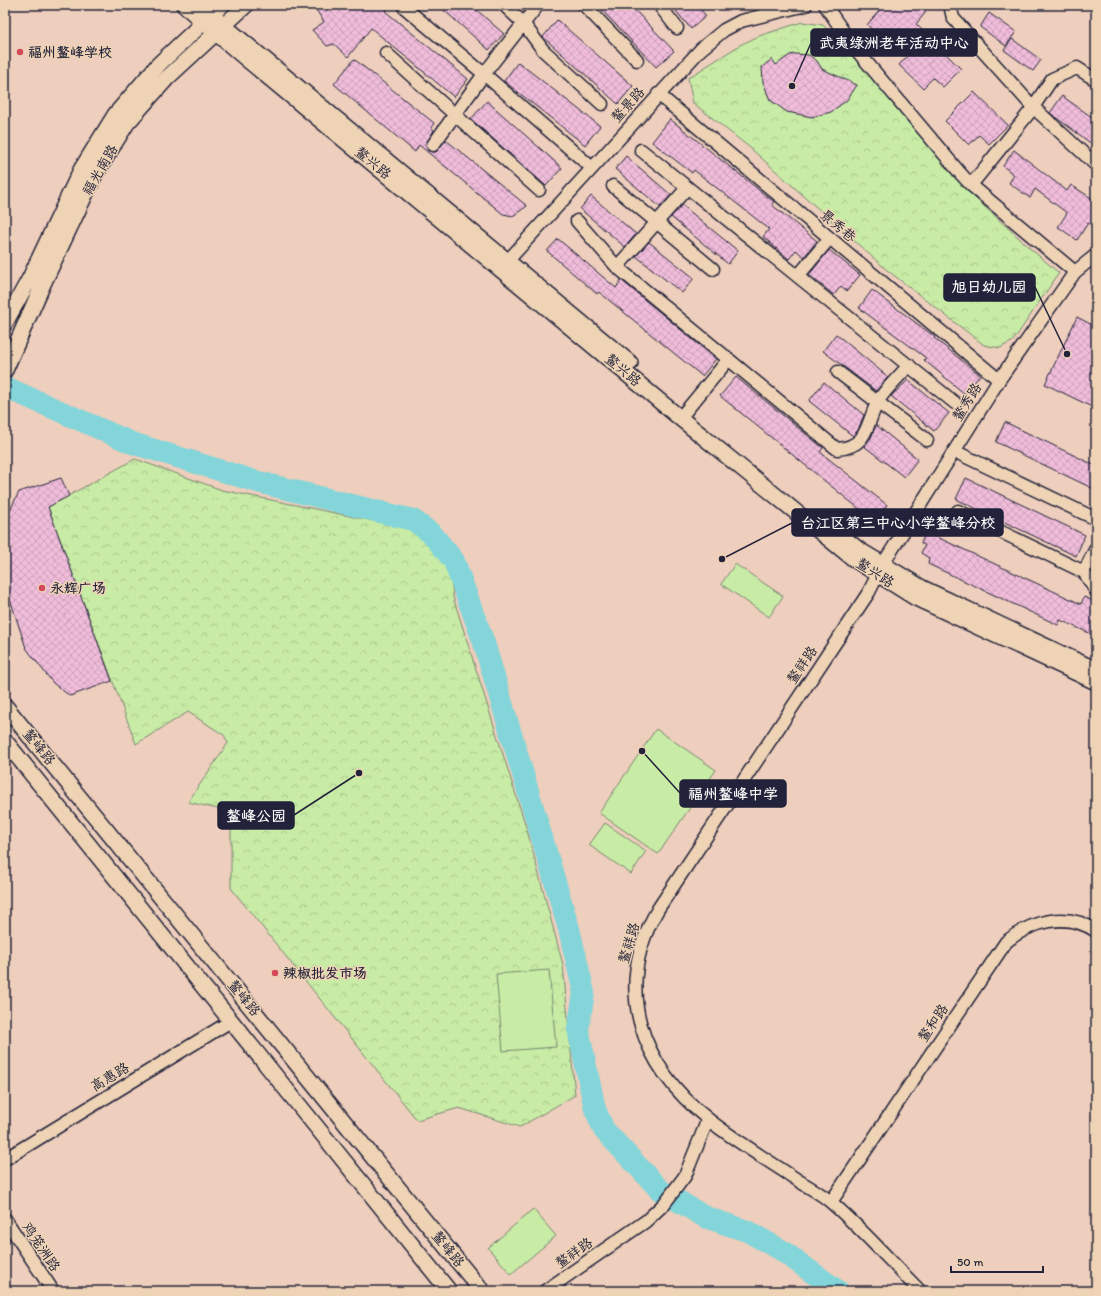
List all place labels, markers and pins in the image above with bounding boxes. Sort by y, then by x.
callout: 武夷绿洲老年活动中心 [811,29,977,56]
place label: 福州鳌峰学校 [28,44,112,61]
marker: 福州鳌峰学校 [15,47,25,57]
callout: 旭日幼儿园 [944,274,1035,301]
callout: 台江区第三中心小学鳌峰分校 [792,509,1003,536]
place label: 永辉广场 [50,580,106,597]
marker: 永辉广场 [37,583,47,593]
callout: 福州鳌峰中学 [680,780,786,807]
callout: 鳌峰公园 [218,802,294,829]
place label: 辣椒批发市场 [283,965,367,982]
marker: 辣椒批发市场 [270,968,280,978]

